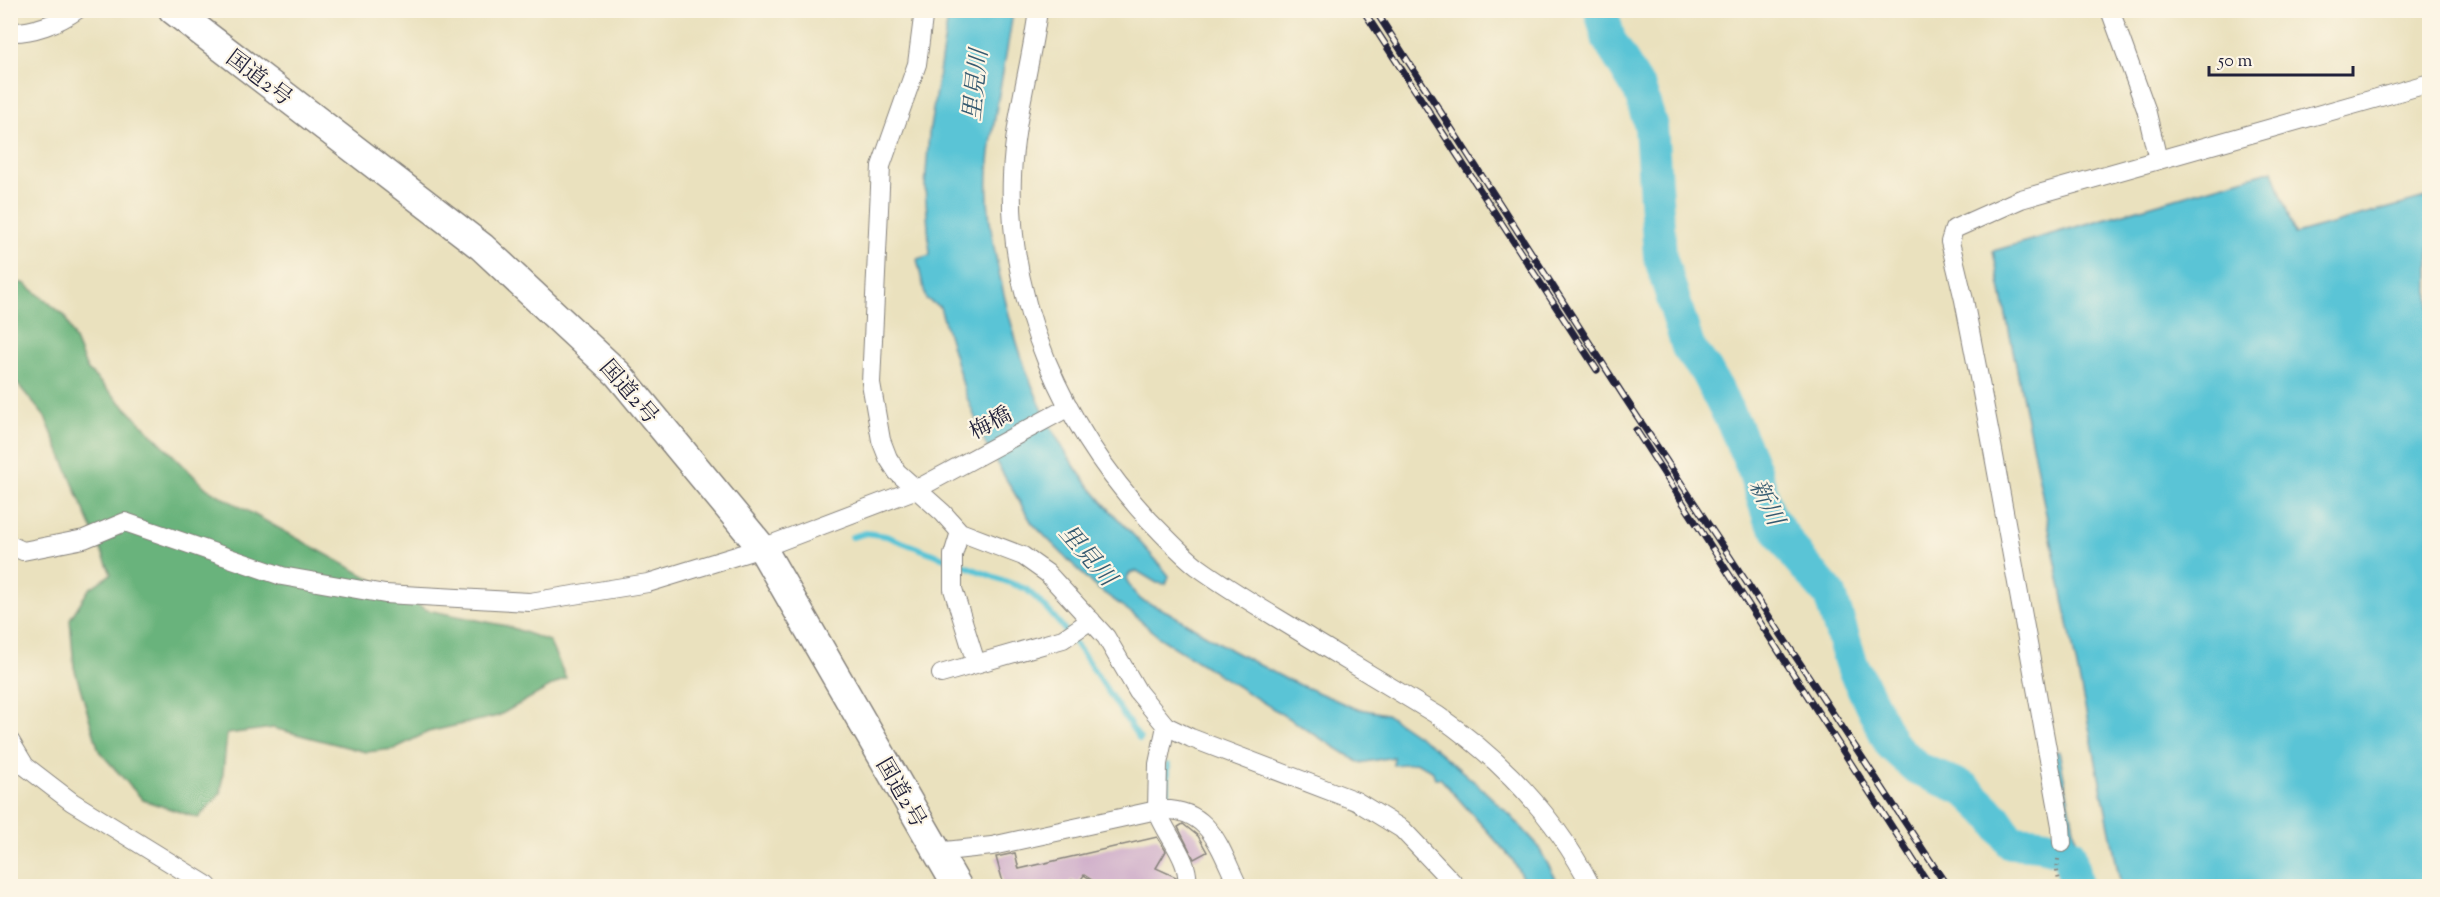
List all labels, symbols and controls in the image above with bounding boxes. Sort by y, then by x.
scale bar [2209,39,2353,77]
street label: 国道2号 [218,44,298,115]
water label: 里見川 [956,45,998,123]
text: 50 m [2217,49,2253,75]
street label: 国道2号 [591,354,665,432]
street label: 梅橋 [964,400,1018,449]
water label: 新川 [1739,474,1792,535]
water label: 里見川 [1050,518,1125,597]
street label: 国道2号 [866,752,932,835]

